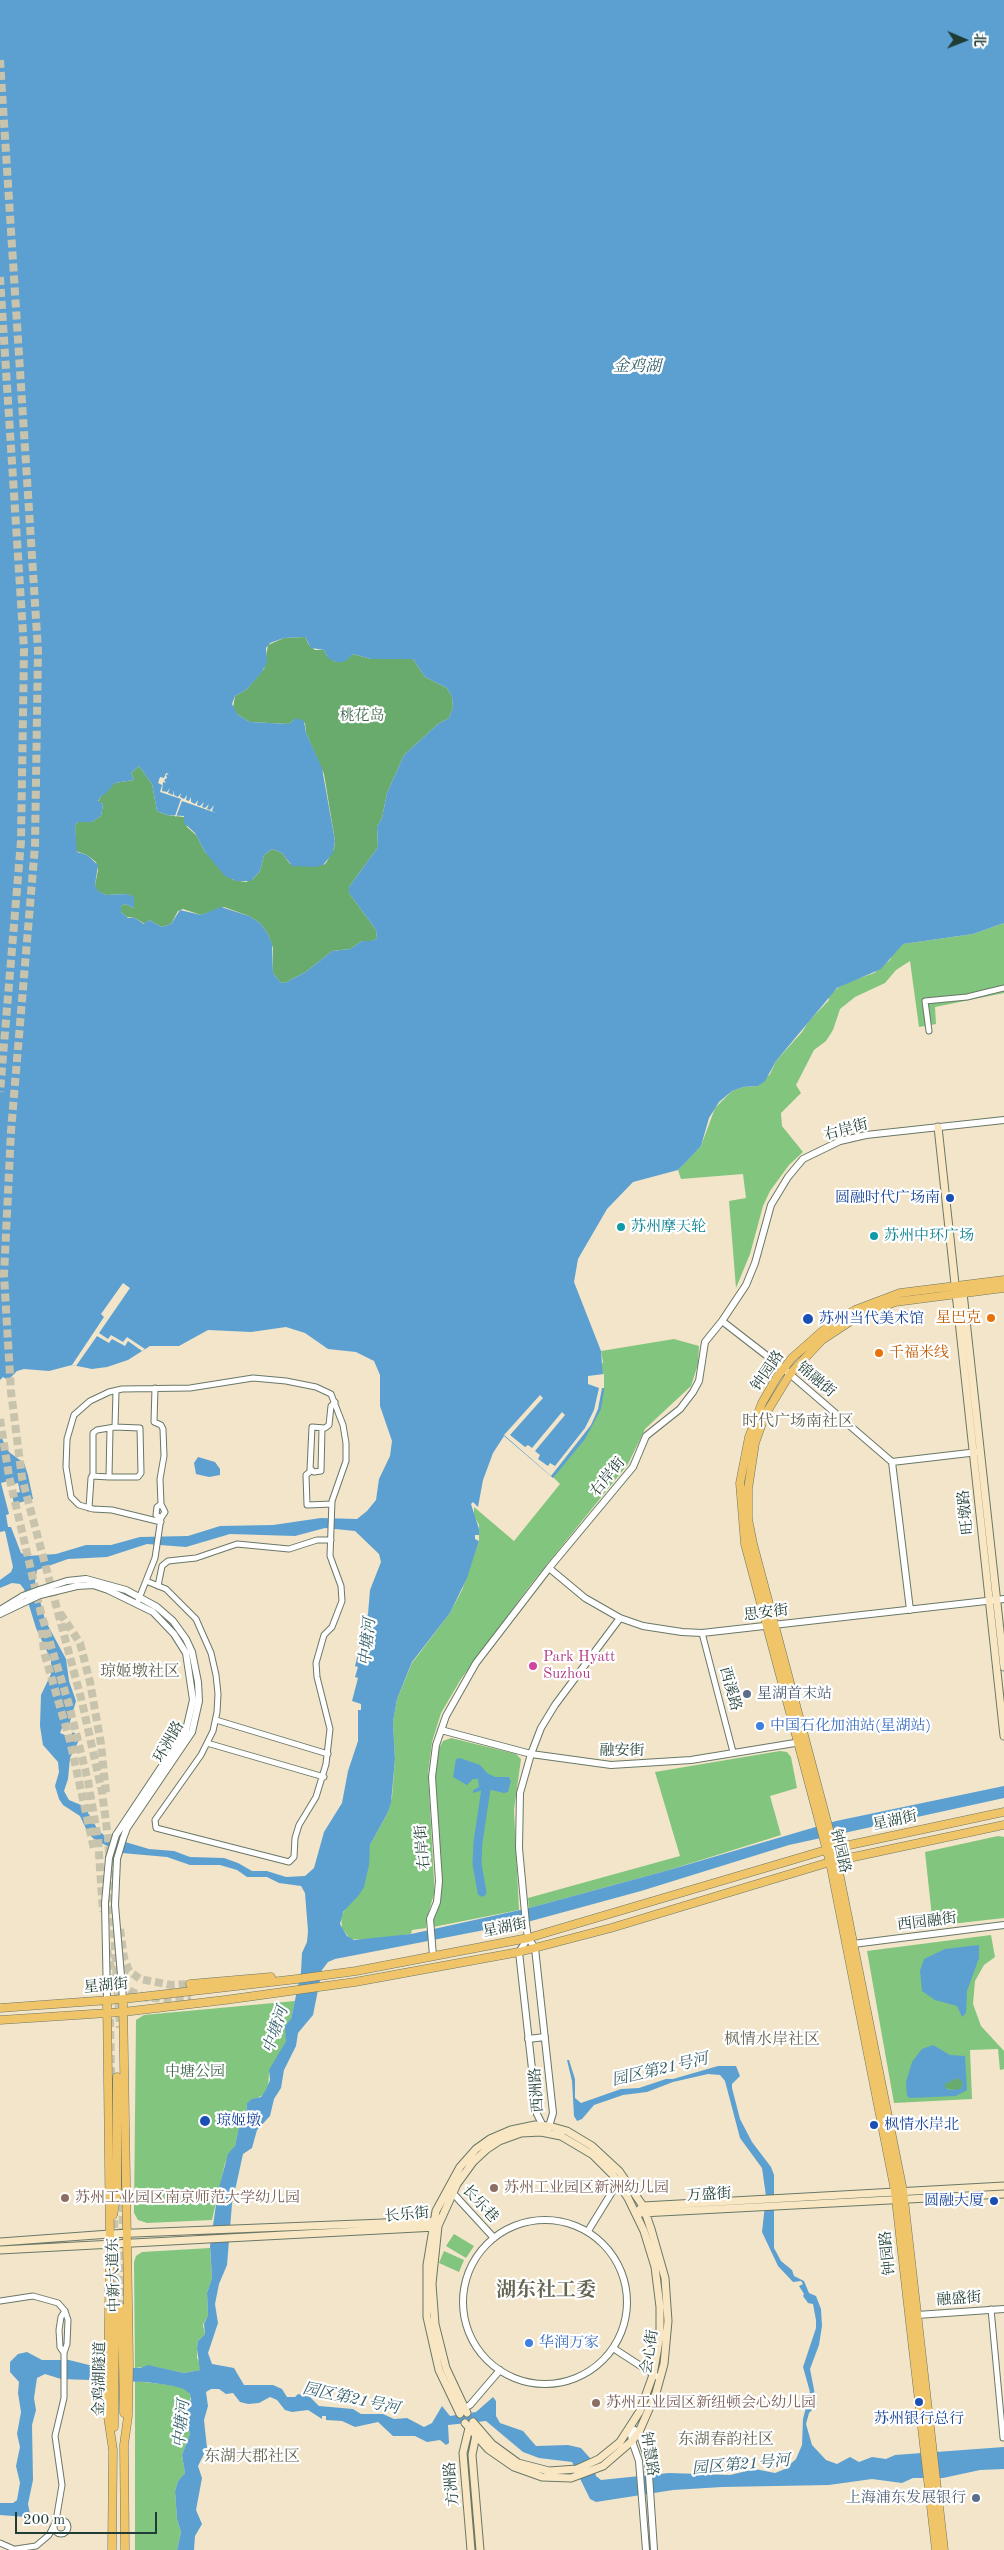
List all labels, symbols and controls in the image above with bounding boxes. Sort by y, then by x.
north arrow [939,15,989,65]
text: 北 [972,33,986,47]
water label: 金鸡湖 [613,357,661,377]
park label: 桃花岛 [340,707,384,725]
street label: 右岸街 [822,1115,870,1145]
place label: 圆融时代广场南 [835,1189,940,1207]
marker: 圆融时代广场南 [944,1192,956,1204]
place label: 苏州摩天轮 [631,1218,706,1236]
marker: 苏州摩天轮 [615,1221,627,1233]
place label: 苏州中环广场 [884,1227,974,1245]
marker: 苏州中环广场 [868,1230,880,1242]
place label: 星巴克 [936,1309,981,1327]
place label: 苏州当代美术馆 [819,1310,924,1328]
marker: 苏州当代美术馆 [801,1312,815,1326]
marker: 星巴克 [985,1312,997,1324]
place label: 千福米线 [889,1344,949,1362]
street label: 钟园路 [748,1347,788,1395]
marker: 千福米线 [873,1347,885,1359]
street label: 锦融街 [793,1359,839,1401]
district label: 时代广场南社区 [742,1412,854,1432]
street label: 右岸街 [587,1454,629,1500]
street label: 旺墩路 [955,1489,977,1535]
street label: 思安街 [743,1601,789,1625]
water label: 中塘河 [356,1617,380,1667]
place label: Park Hyatt Suzhou [543,1648,615,1683]
marker: Park Hyatt Suzhou [527,1660,539,1672]
district label: 琼姬墩社区 [100,1662,180,1682]
street label: 西溪路 [715,1665,745,1713]
place label: 星湖首末站 [757,1685,832,1703]
marker: 星湖首末站 [741,1688,753,1700]
place label: 中国石化加油站(星湖站) [770,1717,931,1735]
street label: 环洲路 [150,1718,188,1766]
marker: 中国石化加油站(星湖站) [754,1720,766,1732]
street label: 融安街 [600,1742,644,1760]
street label: 星湖街 [871,1808,919,1834]
street label: 右岸街 [412,1824,434,1870]
street label: 钟园路 [826,1827,854,1875]
street label: 西园融街 [896,1909,958,1935]
street label: 星湖街 [481,1915,529,1941]
street label: 星湖街 [83,1975,129,1997]
water label: 中塘河 [259,2004,293,2056]
district label: 枫情水岸社区 [724,2030,820,2050]
water label: 园区第21号河 [610,2050,710,2090]
park label: 中塘公园 [165,2063,225,2081]
street label: 西洲路 [526,2067,548,2113]
place label: 琼姬墩 [216,2112,261,2130]
marker: 琼姬墩 [198,2114,212,2128]
place label: 枫情水岸北 [884,2116,959,2134]
marker: 枫情水岸北 [868,2119,880,2131]
place label: 苏州工业园区新洲幼儿园 [504,2179,669,2197]
street label: 长乐巷 [458,2181,502,2227]
marker: 苏州工业园区新洲幼儿园 [488,2182,500,2194]
street label: 万盛街 [686,2185,732,2205]
place label: 苏州工业园区南京师范大学幼儿园 [75,2189,300,2207]
marker: 苏州工业园区南京师范大学幼儿园 [59,2192,71,2204]
place label: 圆融大厦 [924,2192,984,2210]
marker: 圆融大厦 [988,2195,1000,2207]
street label: 长乐街 [384,2204,430,2226]
street label: 钟园路 [877,2230,899,2276]
street label: 中新大道东 [104,2237,124,2313]
district label: 湖东社工委 [496,2279,596,2303]
street label: 融盛街 [936,2288,982,2310]
street label: 会心街 [638,2328,662,2376]
place label: 华润万家 [539,2334,599,2352]
marker: 华润万家 [523,2337,535,2349]
street label: 金鸡湖隧道 [90,2341,110,2417]
water label: 园区第21号河 [301,2379,401,2419]
place label: 苏州工业园区新纽顿会心幼儿园 [606,2394,816,2412]
marker: 苏州银行总行 [913,2396,925,2408]
marker: 苏州工业园区新纽顿会心幼儿园 [590,2397,602,2409]
water label: 中塘河 [170,2399,194,2449]
place label: 苏州银行总行 [874,2410,964,2428]
street label: 钟慧路 [637,2430,661,2478]
district label: 东湖春韵社区 [678,2430,774,2450]
district label: 东湖大郡社区 [204,2447,300,2467]
water label: 园区第21号河 [691,2451,791,2479]
street label: 方洲路 [441,2461,463,2507]
place label: 上海浦东发展银行 [846,2489,966,2507]
marker: 上海浦东发展银行 [970,2492,982,2504]
scale bar [18,2502,160,2534]
text: 200 m [23,2513,65,2528]

